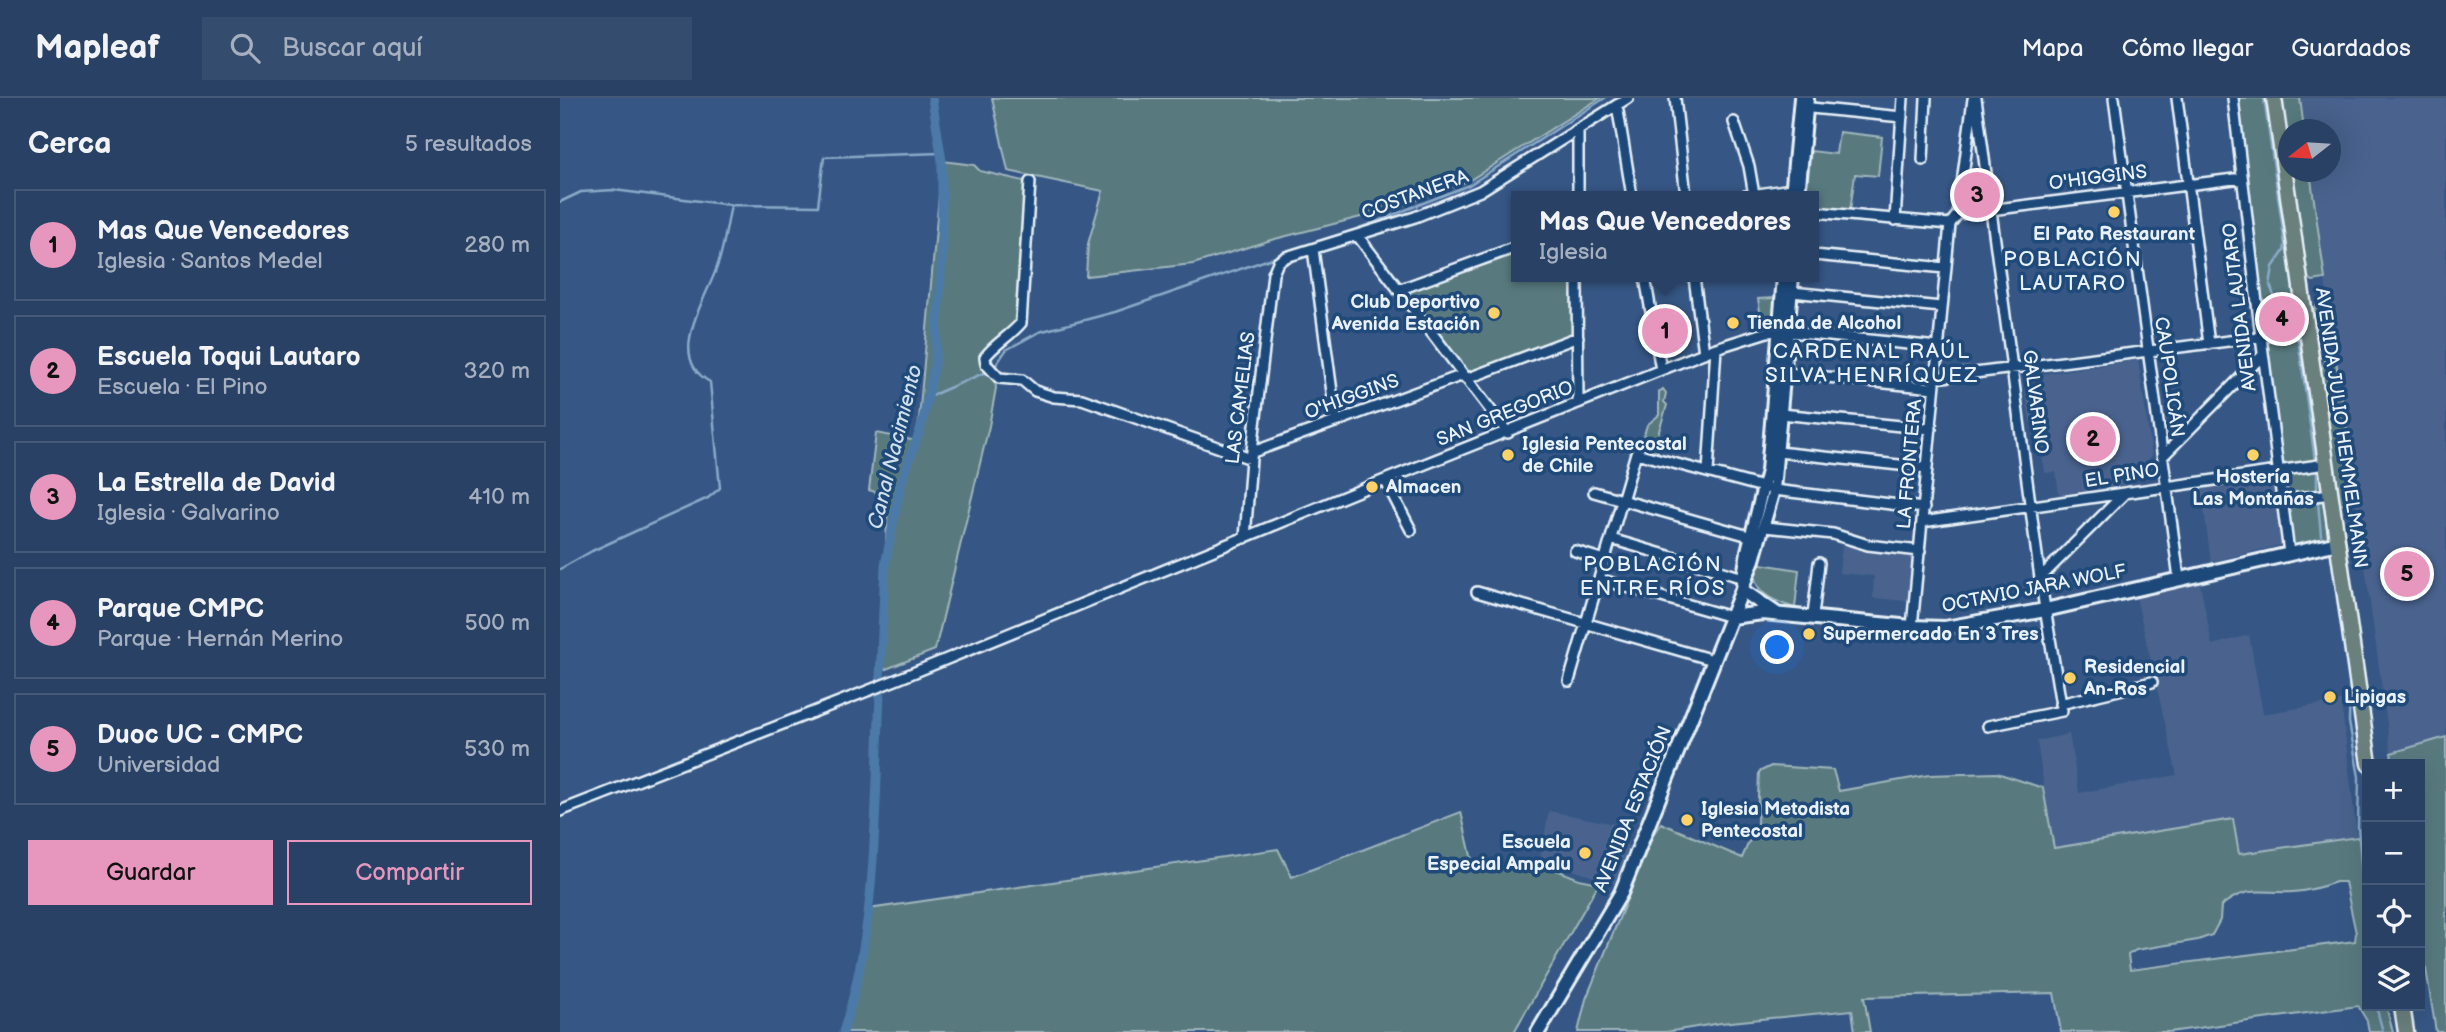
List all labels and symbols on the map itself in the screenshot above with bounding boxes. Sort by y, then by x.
north arrow [2278,119,2341,182]
street label: O'HIGGINS [2048,161,2148,195]
street label: COSTANERA [1358,165,1472,225]
pin: 3 [1954,169,2000,221]
marker: El Pato Restaurant [2106,204,2122,220]
street label: AVENIDA LAUTARO [2218,221,2262,393]
place label: El Pato Restaurant [2033,223,2196,246]
district label: POBLACIÓN LAUTARO [2003,247,2143,296]
street label: AVENIDA JULIO HEMMELMANN [2310,286,2372,570]
place label: Club Deportivo Avenida Estación [1331,291,1480,336]
pin: 4 [2259,293,2305,345]
marker: Club Deportivo Avenida Estación [1486,305,1502,321]
pin: 1 [1642,305,1688,357]
place label: Tienda de Alcohol [1747,312,1901,335]
marker: Tienda de Alcohol [1725,315,1741,331]
street label: CAUPOLICÁN [2149,315,2190,439]
street label: LAS CAMELIAS [1221,331,1261,465]
district label: CARDENAL RAÚL SILVA HENRÍQUEZ [1765,339,1979,388]
street label: GALVARINO [2017,349,2053,455]
water label: Canal Nacimiento [862,362,928,532]
street label: O'HIGGINS [1302,369,1402,425]
street label: SAN GREGORIO [1433,376,1577,452]
street label: LA FRONTERA [1893,398,1927,530]
pin: 2 [2070,413,2116,465]
place label: Iglesia Pentecostal de Chile [1522,433,1687,478]
marker: Iglesia Pentecostal de Chile [1500,447,1516,463]
marker: Hostería Las Montañas [2245,447,2261,463]
street label: EL PINO [2083,459,2161,493]
place label: Hostería Las Montañas [2192,466,2314,511]
place label: Almacen [1385,476,1461,499]
marker: Almacen [1364,479,1380,495]
pin: 5 [2384,548,2430,600]
district label: POBLACIÓN ENTRE RÍOS [1580,552,1726,601]
street label: OCTAVIO JARA WOLF [1940,560,2129,618]
place label: Supermercado En 3 Tres [1823,623,2038,646]
marker: Supermercado En 3 Tres [1801,626,1817,642]
your location [1760,630,1794,664]
place label: Residencial An-Ros [2083,656,2185,701]
marker: Residencial An-Ros [2062,670,2078,686]
place label: Lipigas [2344,686,2406,709]
marker: Lipigas [2322,689,2338,705]
street label: AVENIDA ESTACIÓN [1588,722,1677,895]
place label: Iglesia Metodista Pentecostal [1701,798,1850,843]
marker: Iglesia Metodista Pentecostal [1679,812,1695,828]
place label: Escuela Especial Ampalu [1427,831,1571,876]
marker: Escuela Especial Ampalu [1577,845,1593,861]

